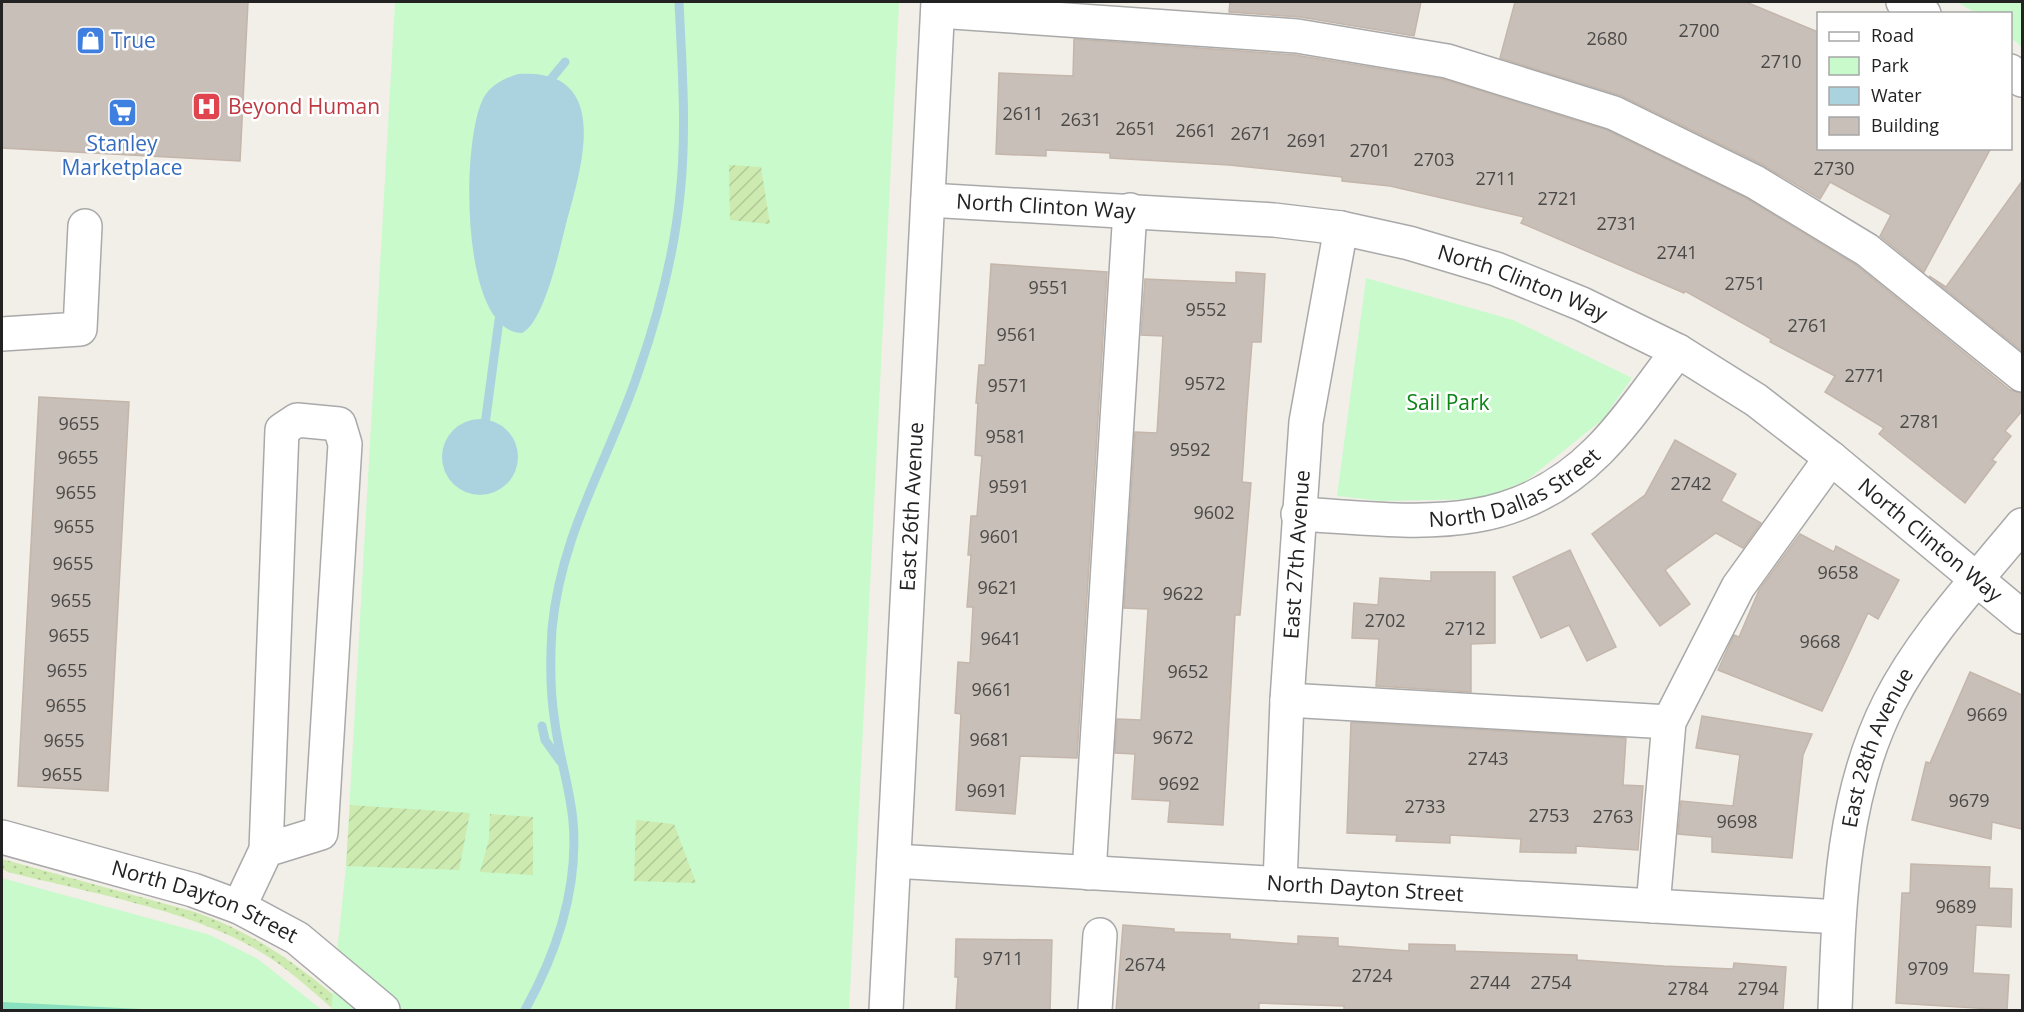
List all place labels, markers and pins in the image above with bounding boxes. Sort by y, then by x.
shop icon: True [74,25,106,57]
place label: True [111,26,156,54]
hospital icon: Beyond Human [191,91,223,123]
place label: Beyond Human [228,92,380,120]
supermarket icon: Stanley Marketplace [106,97,138,129]
place label: Stanley Marketplace [61,129,183,181]

